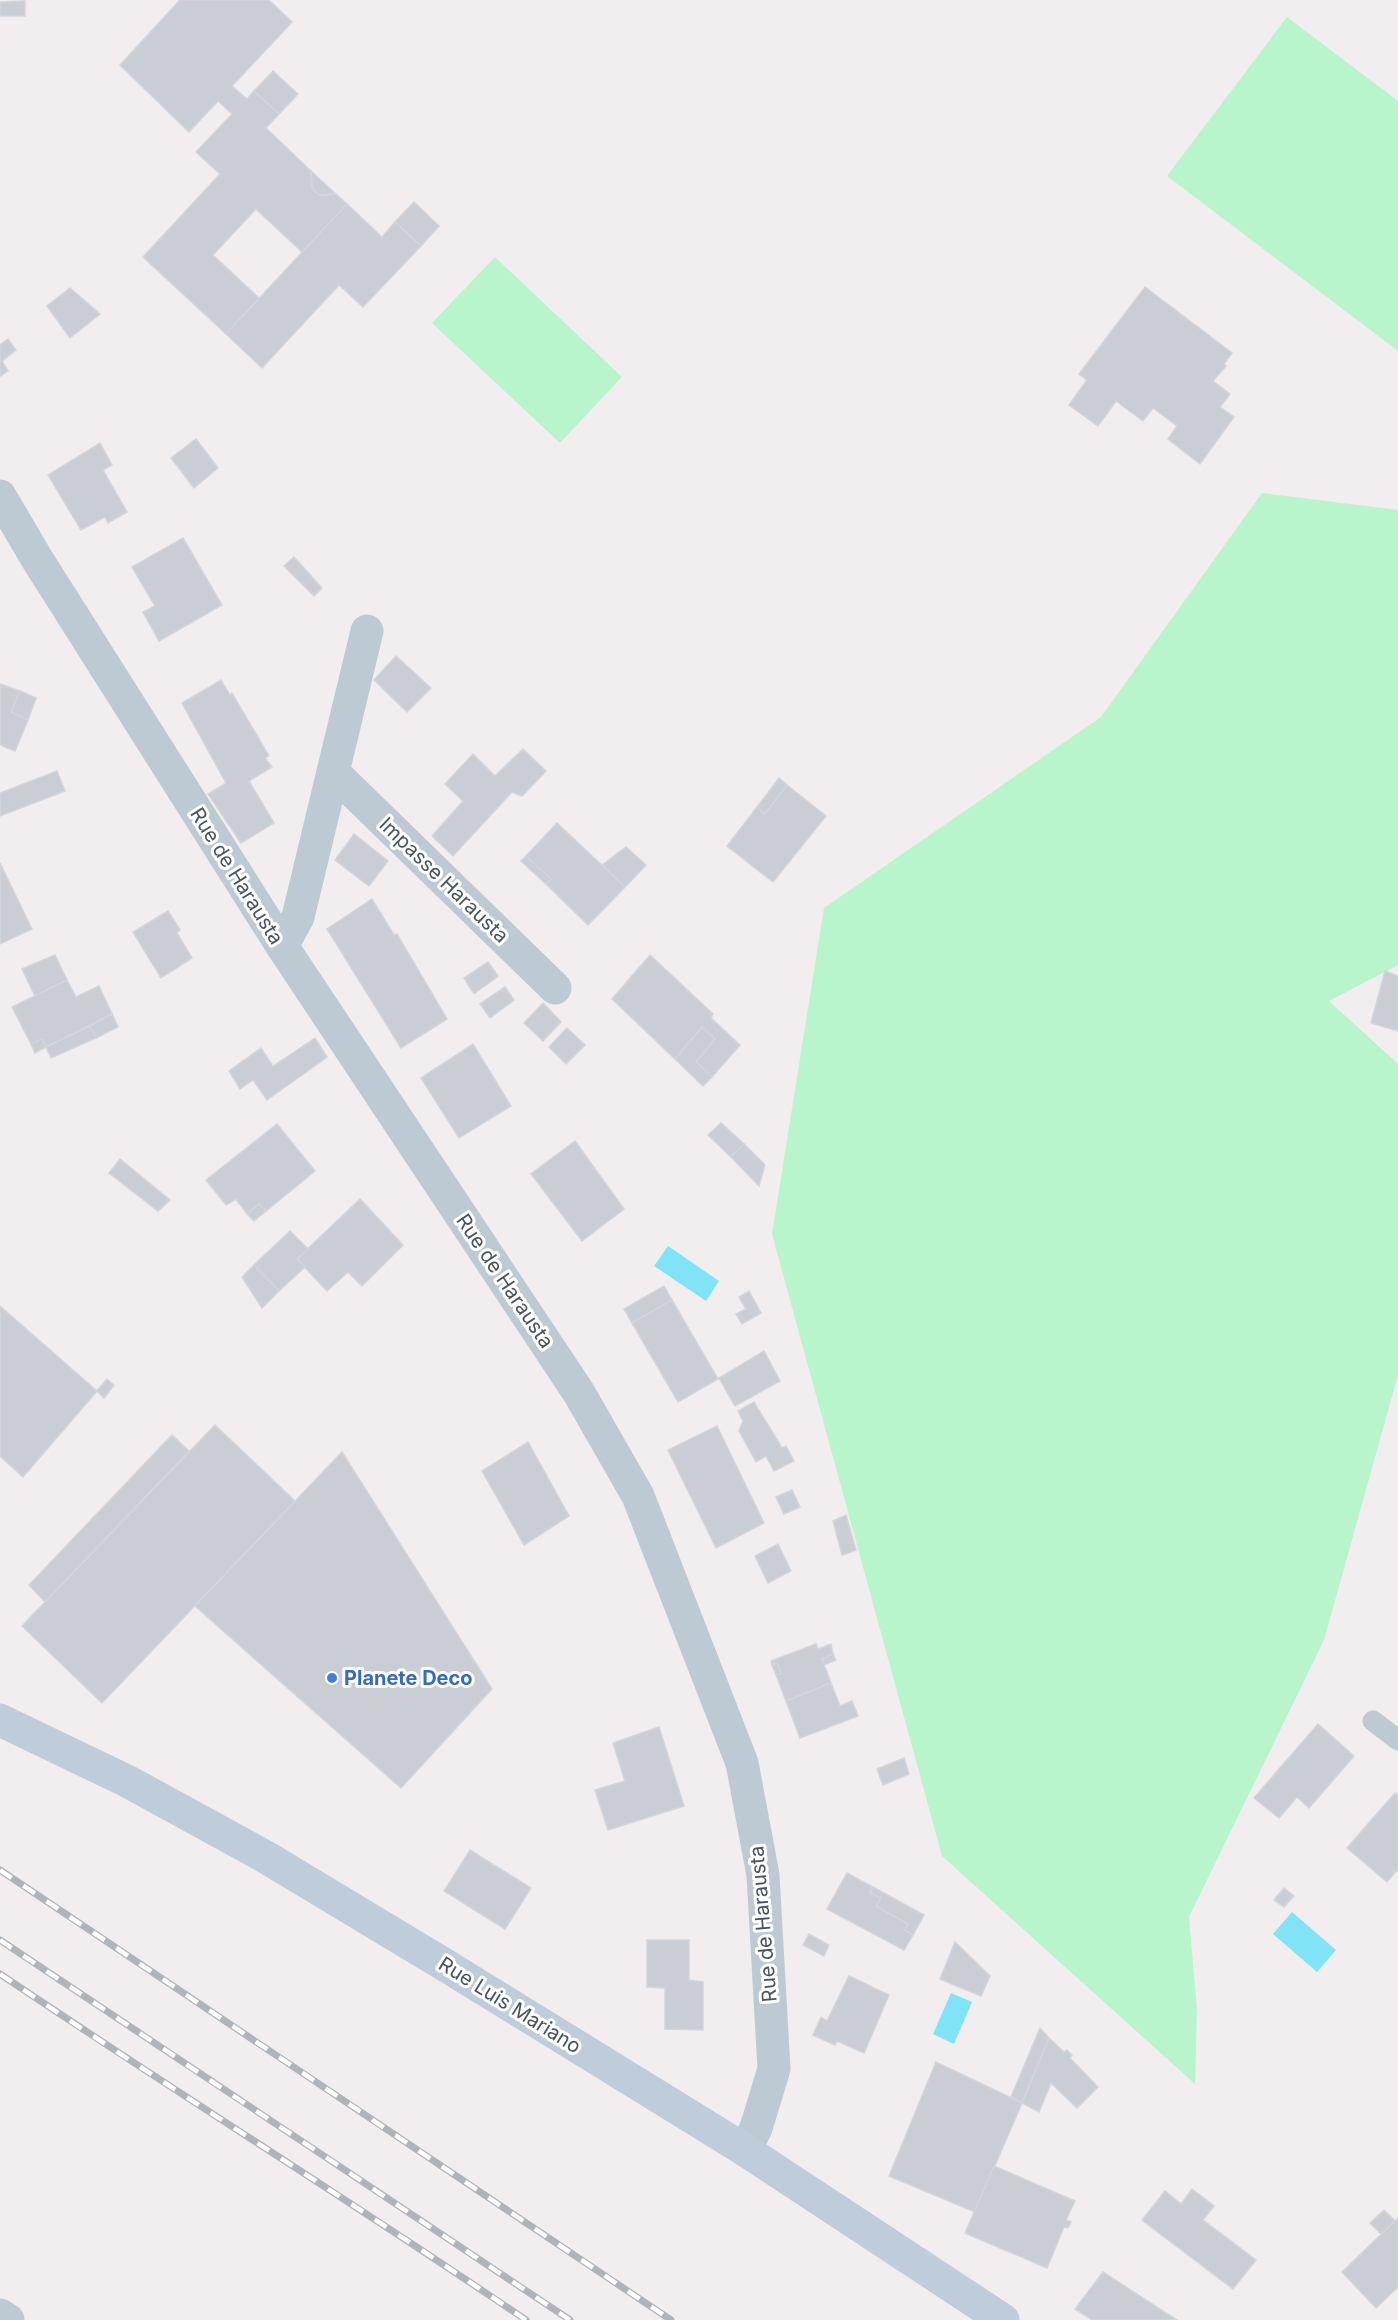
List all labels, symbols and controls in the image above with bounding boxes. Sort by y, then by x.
street label: Rue de Harausta [185,803,289,949]
street label: Impasse Harausta [374,812,514,948]
street label: Rue de Harausta [451,1209,559,1353]
place label: Planete Deco [344,1666,473,1690]
marker: Planete Deco [325,1671,339,1685]
street label: Rue de Harausta [744,1845,782,2003]
street label: Rue Luis Mariano [434,1952,586,2058]

